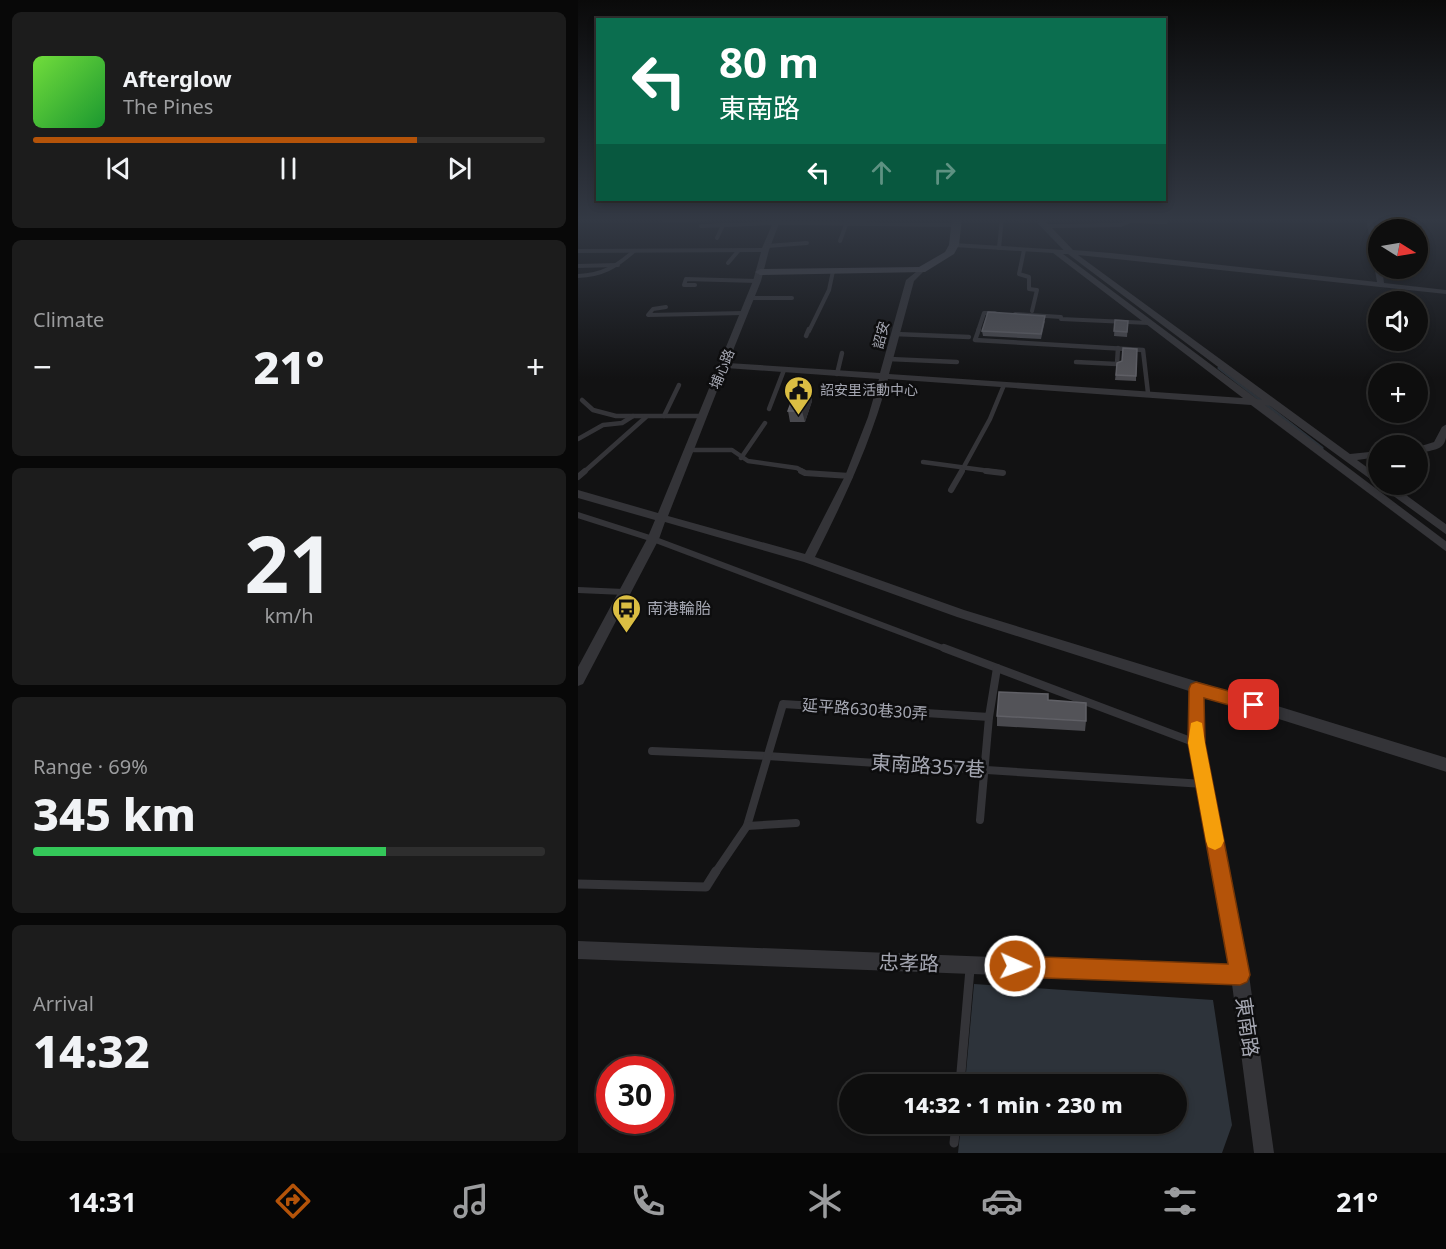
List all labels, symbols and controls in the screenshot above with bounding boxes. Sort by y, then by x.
text: 80 m [719,33,819,90]
icon: left [620,42,698,120]
text: Afterglow [123,63,232,93]
text: 東南路 [719,89,800,126]
text: The Pines [123,93,213,120]
icon: previous [102,152,135,185]
icon: pause [272,152,305,185]
icon: next [443,152,476,185]
icon: left [802,156,835,189]
icon: ahead [865,156,898,189]
icon: right [928,156,961,189]
north arrow [1368,219,1428,279]
map controls [1368,219,1428,495]
button: sound [1368,291,1428,351]
text: Climate [33,306,104,333]
street label: 詔安 [868,319,893,351]
text: 21° [253,336,325,397]
text: − [33,344,52,389]
text: + [526,344,545,389]
street label: 埔心路 [705,346,738,392]
button: + [1368,363,1428,423]
public building icon: 詔安里活動中心 [783,374,815,416]
place label: 詔安里活動中心 [820,380,918,399]
button: − [1368,435,1428,495]
text: 21 [244,510,334,616]
bus stop icon: 南港輪胎 [610,592,642,634]
place label: 南港輪胎 [647,597,711,619]
text: km/h [264,602,314,629]
pin [1228,679,1279,730]
icon: arrive [1237,688,1270,721]
street label: 延平路630巷30弄 [802,694,928,724]
street label: 東南路357巷 [870,748,986,783]
text: Range · 69% [33,753,148,780]
text: 345 km [33,783,196,844]
position arrow [983,934,1047,998]
street label: 忠孝路 [879,948,939,977]
text: Arrival [33,990,94,1017]
street label: 東南路 [1230,995,1265,1059]
text: 14:32 [33,1020,150,1081]
speed limit sign: 30 [596,1056,674,1134]
text: 14:32 · 1 min · 230 m [903,1089,1123,1119]
icon: directions [272,1180,314,1222]
icon: music [450,1180,492,1222]
icon: phone [627,1180,669,1222]
icon: climate [804,1180,846,1222]
icon: car [981,1180,1023,1222]
icon: filters [1159,1180,1201,1222]
text: 14:31 [68,1183,137,1220]
text: 21° [1336,1183,1378,1220]

